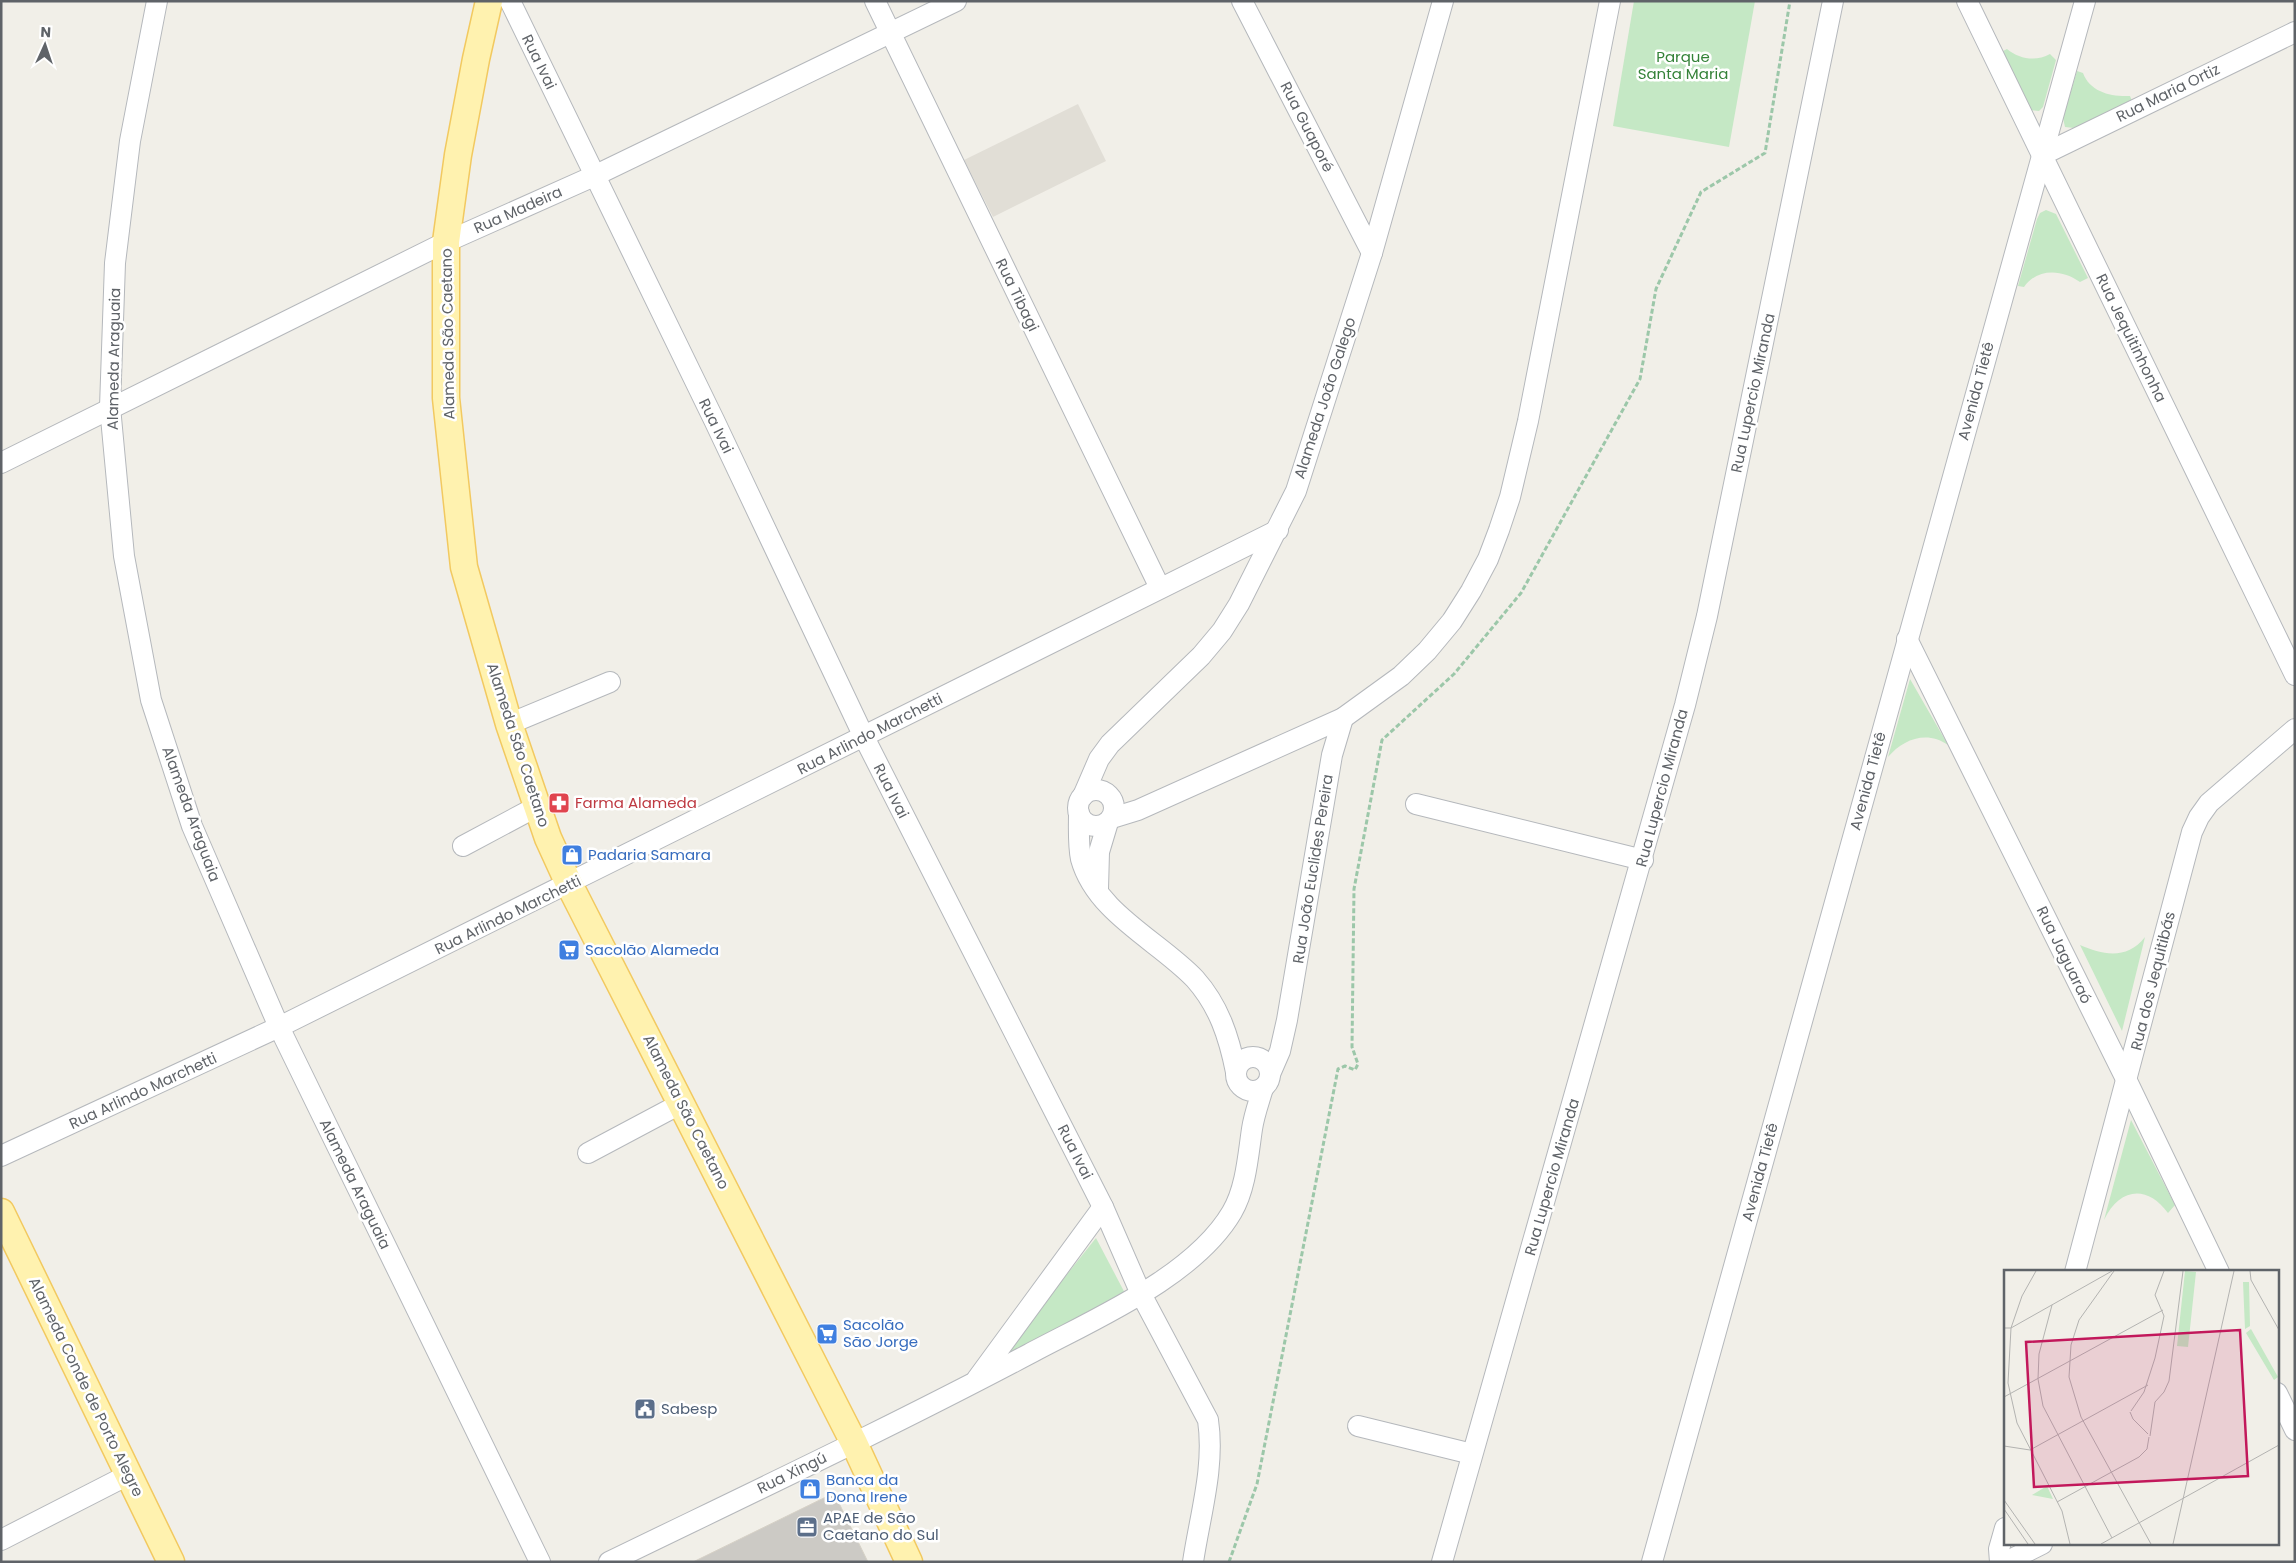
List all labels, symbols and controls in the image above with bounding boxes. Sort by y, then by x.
north arrow [20,20,70,70]
text: N [40,22,51,42]
street label: Rua Ivai [517,31,562,93]
park label: Parque Santa Maria [1638,46,1728,84]
street label: Rua Maria Ortiz [2113,58,2223,127]
street label: Rua Guaporé [1276,78,1339,176]
street label: Rua Madeira [470,181,565,238]
street label: Alameda São Caetano [436,248,459,420]
street label: Rua Tibagi [991,255,1044,335]
street label: Rua Jequitinhonha [2091,270,2172,406]
street label: Alameda Araguaia [102,288,125,430]
street label: Rua Lupercio Miranda [1725,311,1780,475]
street label: Alameda João Galego [1288,314,1361,481]
street label: Avenida Tietê [1952,339,1999,443]
street label: Rua Ivai [694,395,739,457]
street label: Alameda São Caetano [482,660,555,830]
street label: Rua Arlindo Marchetti [793,688,946,779]
street label: Rua Lupercio Miranda [1630,707,1693,869]
street label: Avenida Tietê [1844,729,1891,833]
street label: Alameda Araguaia [157,743,226,884]
street label: Rua Ivai [869,760,914,822]
street label: Rua João Euclides Pereira [1287,773,1338,965]
pharmacy icon: Farma Alameda [547,791,571,815]
place label: Farma Alameda [575,792,697,813]
shop icon: Padaria Samara [560,843,584,867]
place label: Padaria Samara [588,844,711,865]
street label: Rua Arlindo Marchetti [431,870,585,959]
street label: Rua Jaguaraó [2032,902,2097,1007]
street label: Rua dos Jequitibás [2125,909,2180,1052]
supermarket icon: Sacolão Alameda [557,938,581,962]
place label: Sacolão Alameda [585,939,719,960]
street label: Alameda São Caetano [638,1031,735,1193]
street label: Rua Arlindo Marchetti [66,1047,220,1134]
street label: Rua Lupercio Miranda [1519,1096,1584,1258]
street label: Alameda Araguaia [315,1115,396,1252]
street label: Avenida Tietê [1736,1120,1783,1224]
street label: Rua Ivai [1053,1121,1098,1183]
inset map [2004,1270,2278,1546]
street label: Alameda Conde de Porto Alegre [24,1274,149,1500]
place label: Sacolão São Jorge [843,1314,918,1352]
supermarket icon: Sacolão São Jorge [815,1322,839,1346]
public building icon: Sabesp [633,1397,657,1421]
place label: Sabesp [661,1398,717,1419]
street label: Rua Xingú [753,1447,830,1498]
place label: Banca da Dona Irene [826,1469,907,1507]
shop icon: Banca da Dona Irene [798,1477,822,1501]
place label: APAE de São Caetano do Sul [823,1507,939,1545]
office icon: APAE de São Caetano do Sul [795,1515,819,1539]

